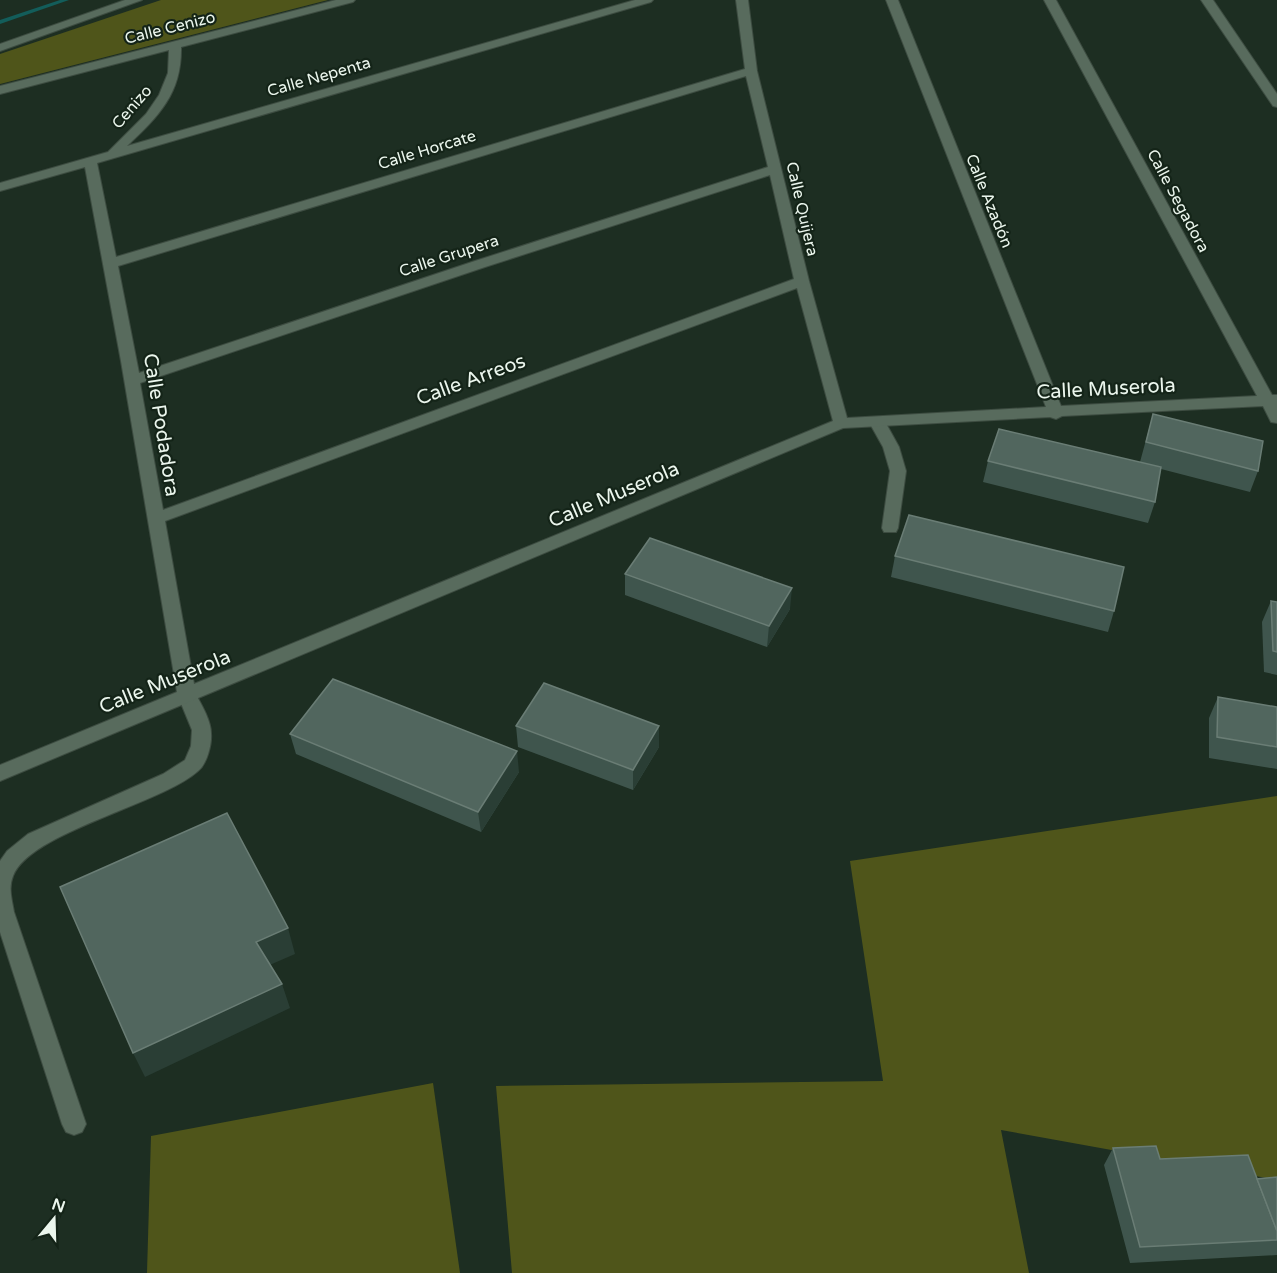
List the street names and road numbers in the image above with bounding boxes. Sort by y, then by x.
street label: Calle Cenizo [123,7,217,49]
street label: Calle Nepenta [265,53,373,101]
street label: Cenizo [108,81,156,133]
street label: Calle Horcate [376,126,478,174]
street label: Calle Segadora [1142,146,1214,256]
street label: Calle Azadón [961,151,1017,251]
street label: Calle Quijera [781,160,823,258]
street label: Calle Grupera [397,230,501,282]
street label: Calle Arreos [413,349,529,411]
street label: Calle Podadora [138,352,184,498]
street label: Calle Muserola [1036,373,1176,405]
street label: Calle Muserola [545,457,683,533]
street label: Calle Muserola [96,645,234,719]

